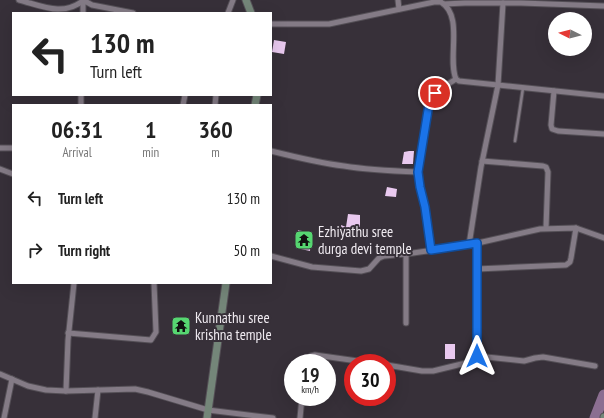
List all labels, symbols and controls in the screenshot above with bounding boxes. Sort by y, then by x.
north arrow [548,12,592,56]
map controls [548,12,592,56]
text: 130 m [90,24,154,61]
icon: left [24,28,76,80]
text: Turn left [90,60,142,83]
pin [418,76,452,110]
icon: arrive [424,82,446,104]
text: 06:31 [51,114,103,145]
text: 1 [145,114,156,145]
text: 360 [198,114,233,145]
text: Arrival [62,144,92,161]
text: min [142,144,159,161]
text: m [211,144,220,161]
icon: left [24,187,46,209]
text: Turn left [58,189,103,208]
text: 130 m [227,189,260,208]
place label: Ezhiyathu sree durga devi temple [318,222,412,258]
temple icon: Ezhiyathu sree durga devi temple [293,229,315,251]
icon: right [24,239,46,261]
text: Turn right [58,241,110,260]
text: 50 m [234,241,260,260]
place label: Kunnathu sree krishna temple [195,308,272,344]
temple icon: Kunnathu sree krishna temple [170,315,192,337]
position arrow [456,335,498,377]
speed limit sign: 30 [344,354,396,406]
text: 19 [300,362,320,388]
text: km/h [301,383,319,396]

